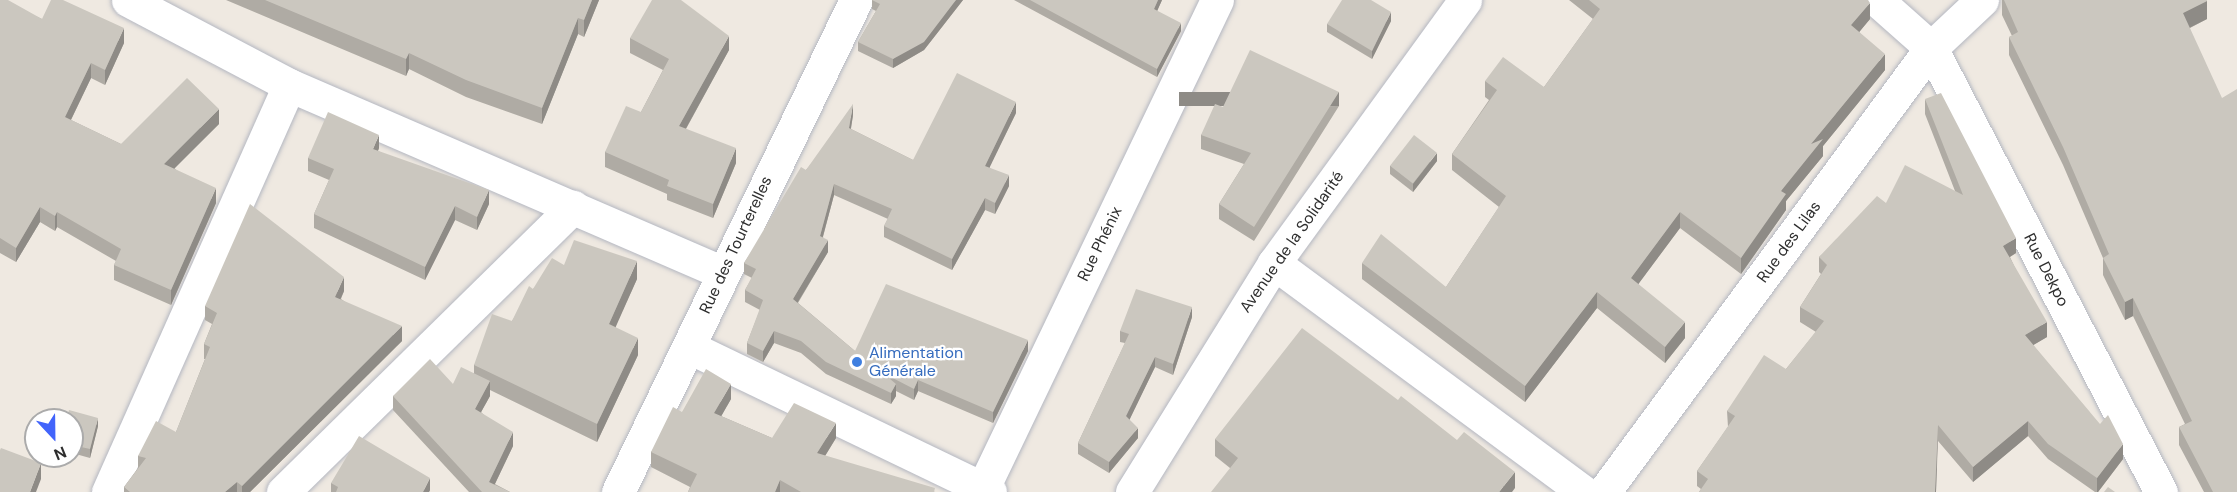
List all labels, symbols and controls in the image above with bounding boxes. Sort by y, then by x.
street label: Avenue de la Solidarité [1236,168,1348,316]
street label: Rue des Tourterelles [696,173,776,317]
street label: Rue des Lilas [1753,198,1825,286]
street label: Rue Phénix [1074,204,1126,284]
street label: Rue Dekpo [2019,230,2073,310]
place label: Alimentation Générale [869,343,963,381]
marker: Alimentation Générale [850,355,864,369]
north arrow [24,408,84,468]
text: N [51,441,70,465]

